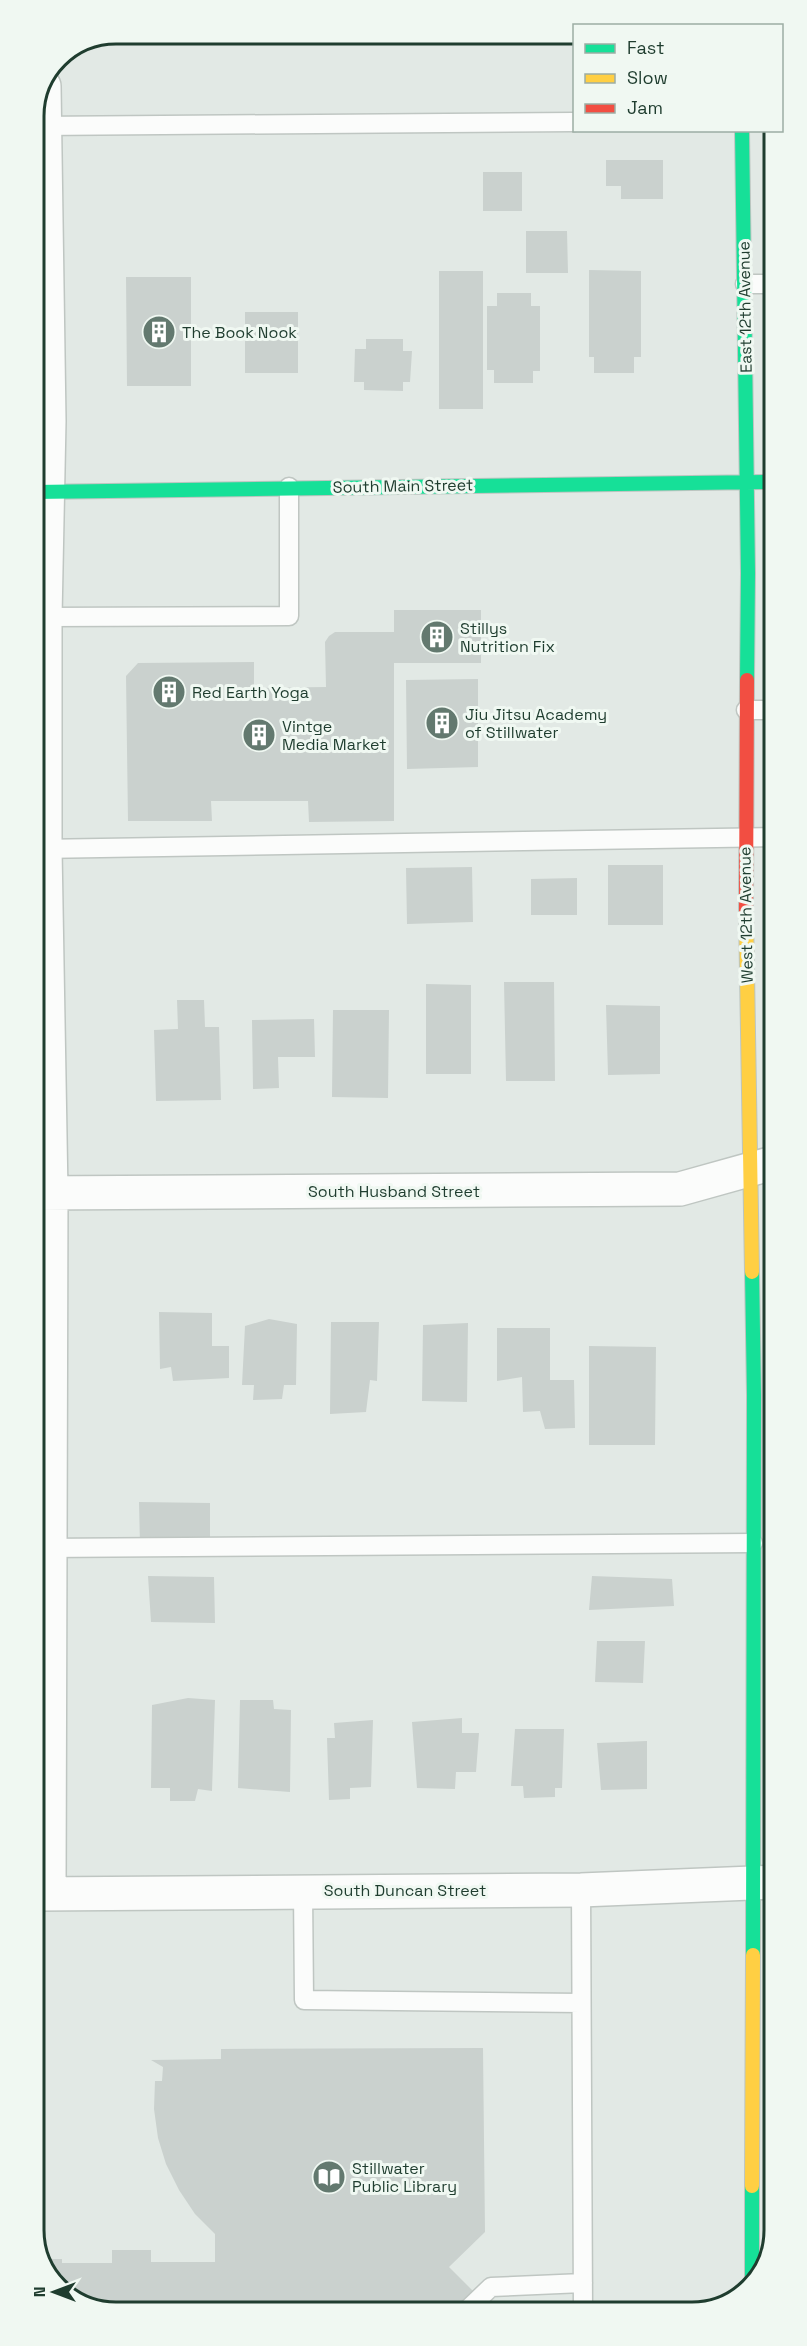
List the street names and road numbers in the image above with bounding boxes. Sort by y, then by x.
street label: East 12th Avenue [733,241,757,373]
street label: South Main Street [333,474,473,498]
street label: West 12th Avenue [734,846,758,984]
street label: South Husband Street [308,1181,480,1202]
street label: South Duncan Street [324,1880,486,1901]

